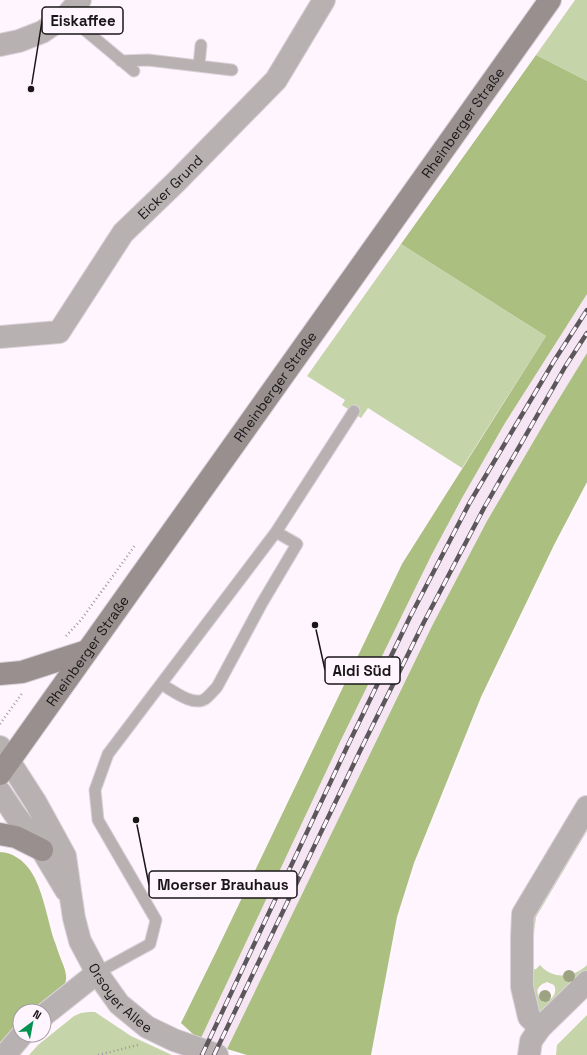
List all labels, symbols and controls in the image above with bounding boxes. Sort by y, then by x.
callout: Eiskaffee [42,7,123,34]
text: Eiskaffee [50,11,116,30]
street label: Rheinberger Straße [417,64,508,182]
street label: Eicker Grund [134,151,207,223]
street label: Rheinberger Straße [230,328,321,446]
street label: Rheinberger Straße [42,592,133,710]
callout: Aldi Süd [325,657,400,684]
text: Aldi Süd [333,661,391,680]
callout: Moerser Brauhaus [149,871,297,898]
text: Moerser Brauhaus [157,875,289,894]
street label: Orsoyer Allee [84,960,155,1037]
north arrow [12,1003,52,1043]
text: N [30,1007,44,1022]

